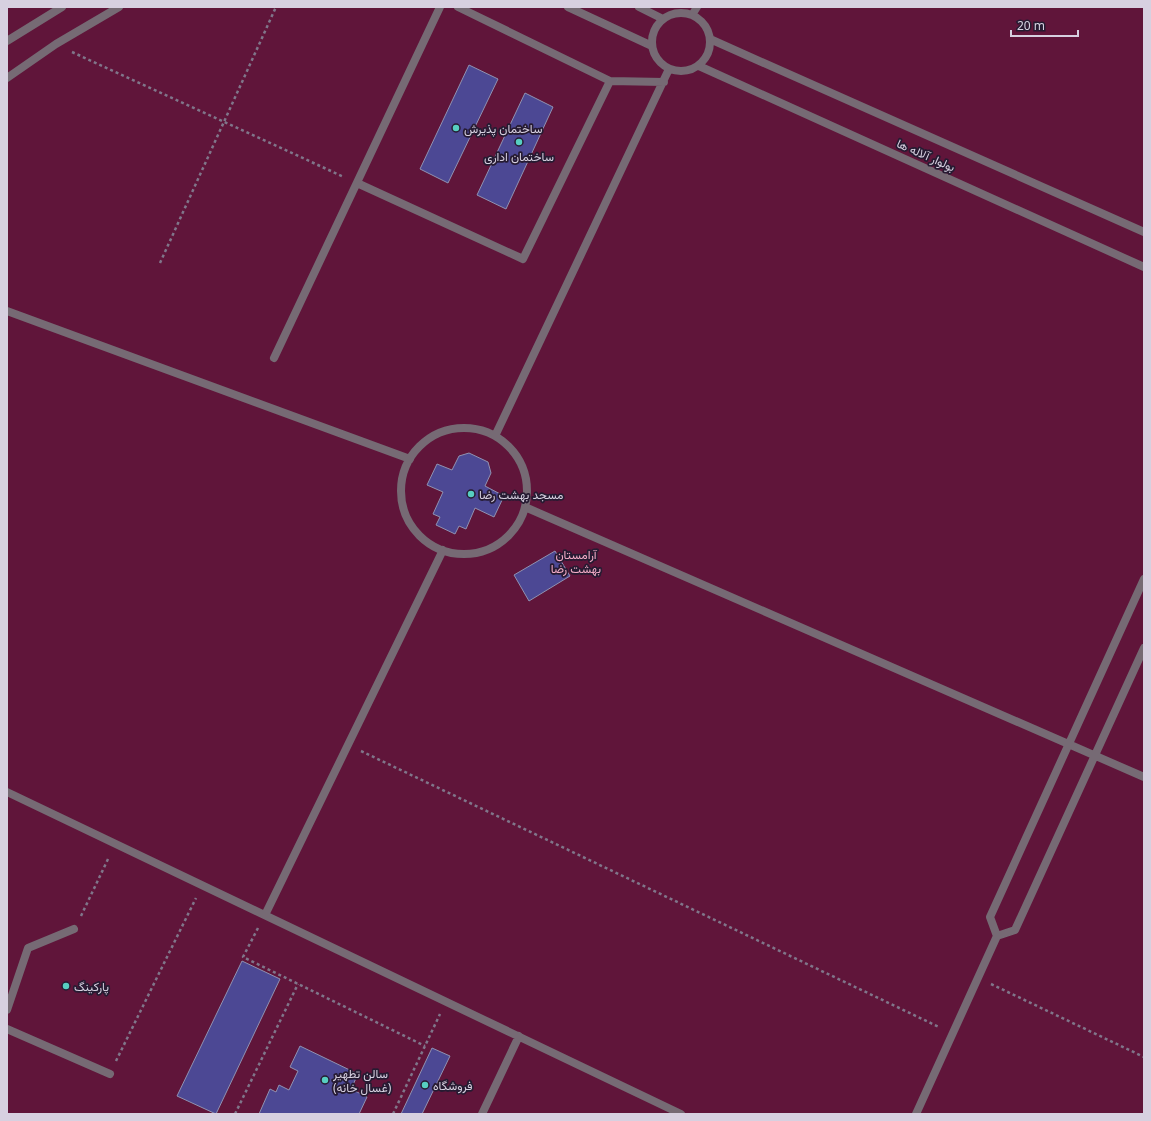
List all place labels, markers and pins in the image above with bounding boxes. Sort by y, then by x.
place label: ساختمان پذیرش [464,120,542,137]
marker: ساختمان پذیرش [451,123,461,133]
marker: ساختمان اداری [514,137,524,147]
place label: ساختمان اداری [484,148,554,165]
place label: مسجد بهشت رضا [479,486,563,503]
marker: مسجد بهشت رضا [466,489,476,499]
place label: پارکینگ [74,978,109,995]
marker: پارکینگ [61,981,71,991]
place label: سالن تطهیر (غسال خانه) [332,1065,392,1096]
marker: سالن تطهیر (غسال خانه) [320,1075,330,1085]
place label: فروشگاه [433,1077,473,1094]
marker: فروشگاه [420,1080,430,1090]

